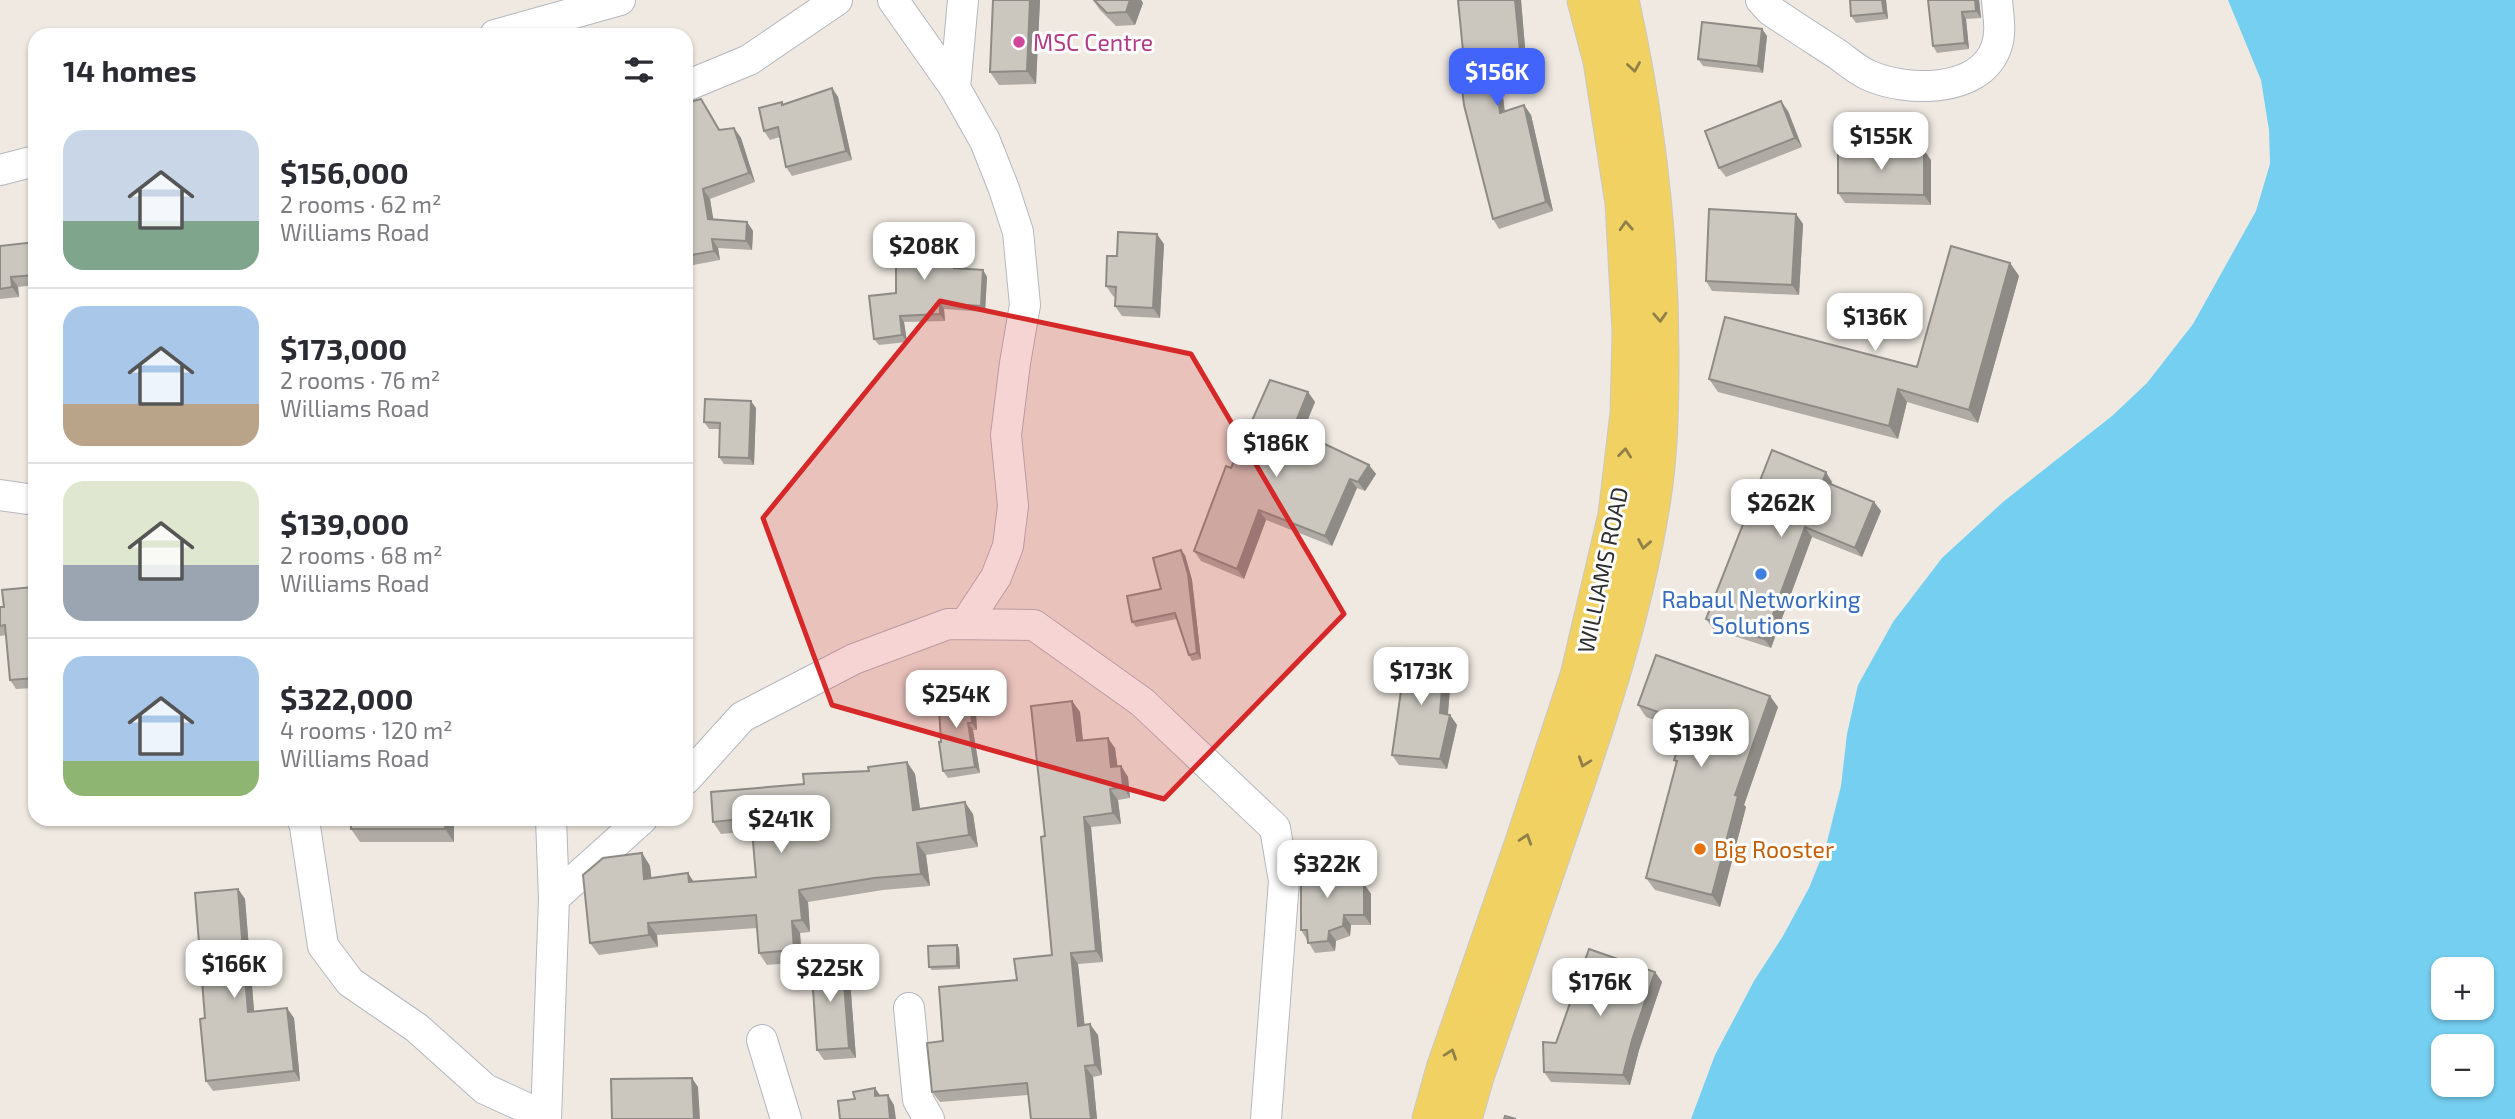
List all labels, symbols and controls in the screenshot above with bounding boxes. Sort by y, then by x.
place label: MSC Centre [1033,28,1153,56]
marker: MSC Centre [1011,34,1027,50]
pin: $156K [1448,48,1546,108]
icon: filters [620,51,658,89]
text: 14 homes [63,52,197,88]
text: $156K [1465,57,1529,85]
one-way arrow [1626,61,1641,73]
pin: $155K [1832,113,1930,172]
text: $155K [1849,121,1913,149]
text: $156,000 [280,154,409,190]
icon: home [119,158,203,242]
text: 2 rooms · 62 m² [280,190,442,218]
text: Williams Road [280,218,429,246]
one-way arrow [1618,220,1633,231]
pin: $208K [875,222,973,282]
text: $208K [889,231,959,259]
pin: $136K [1826,294,1924,353]
text: $136K [1843,302,1907,330]
one-way arrow [1652,312,1667,323]
text: $173,000 [280,330,407,366]
icon: home [119,334,203,418]
text: 2 rooms · 76 m² [280,366,440,394]
text: Williams Road [280,394,429,422]
pin: $186K [1227,420,1325,479]
text: $186K [1243,428,1309,456]
one-way arrow [1617,447,1632,459]
pin: $262K [1732,480,1830,539]
street label: WILLIAMS ROAD [1571,484,1633,656]
text: $262K [1747,488,1815,516]
text: $139,000 [280,505,409,541]
icon: home [119,509,203,593]
one-way arrow [1637,538,1652,549]
text: 2 rooms · 68 m² [280,541,443,569]
marker: Rabaul Networking Solutions [1753,566,1769,582]
text: Williams Road [280,569,429,597]
place label: Rabaul Networking Solutions [1661,585,1861,639]
pin: $173K [1372,648,1470,707]
text: $173K [1389,656,1453,684]
pin: $254K [907,670,1005,730]
text: $254K [922,679,990,707]
text: $322,000 [280,680,413,716]
icon: home [119,684,203,768]
pin: $139K [1652,710,1750,769]
text: 4 rooms · 120 m² [280,716,453,744]
text: $139K [1669,718,1733,746]
text: Williams Road [280,744,429,772]
one-way arrow [1577,756,1592,768]
pin: $241K [732,796,830,855]
text: $241K [748,804,814,832]
one-way arrow [1517,833,1532,845]
place label: Big Rooster [1714,835,1834,863]
pin: $322K [1278,841,1376,900]
marker: Big Rooster [1692,841,1708,857]
text: $322K [1293,849,1361,877]
pin: $166K [185,940,283,1000]
pin: $225K [781,944,879,1004]
text: $166K [202,949,267,977]
text: $225K [796,953,864,981]
map controls [2431,957,2494,1097]
button: + [2431,957,2494,1020]
pin: $176K [1551,958,1649,1018]
text: $176K [1568,967,1632,995]
button: − [2431,1034,2494,1097]
one-way arrow [1443,1048,1457,1060]

